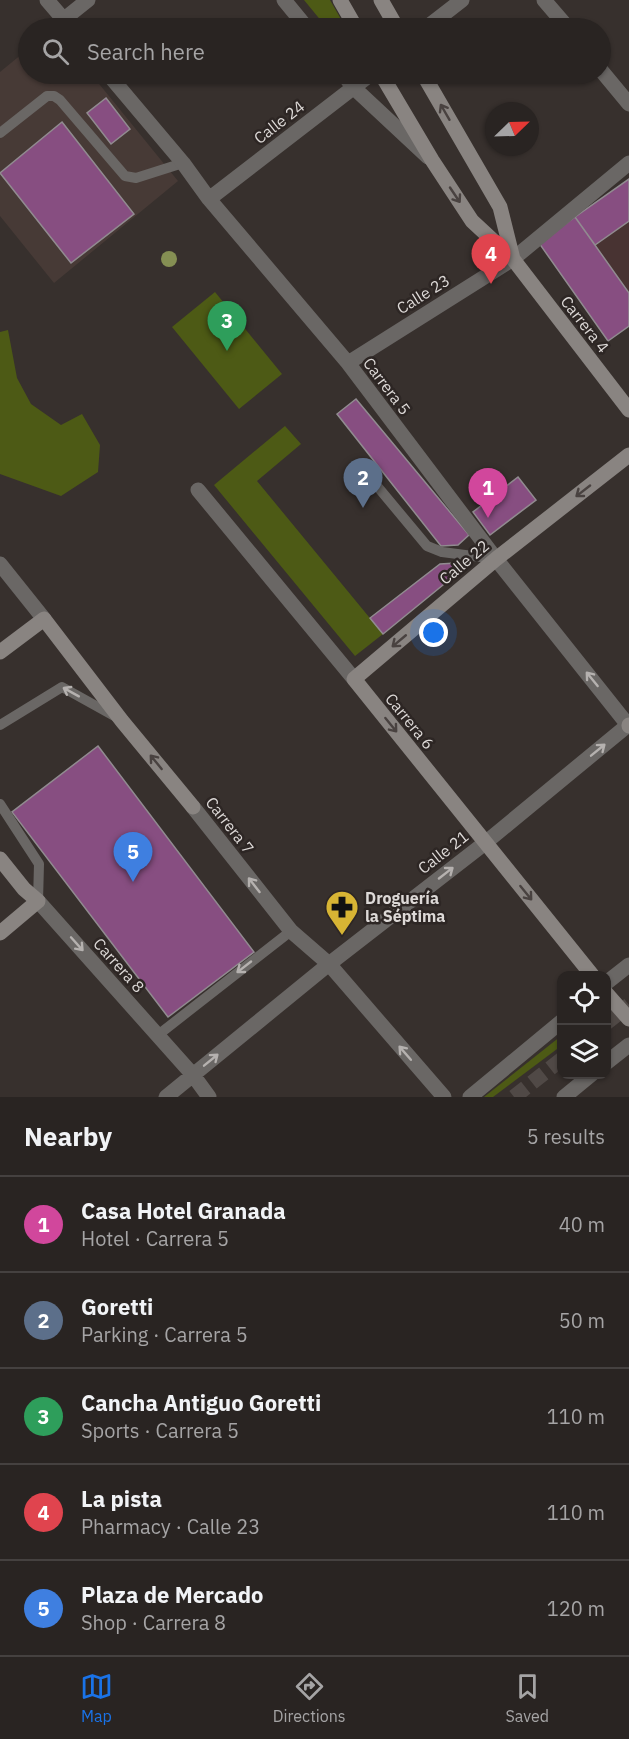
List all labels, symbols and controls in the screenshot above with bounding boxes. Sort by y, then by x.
search box [18,18,611,84]
icon: search [39,35,72,68]
text: Search here [87,37,205,66]
street label: Calle 24 [250,96,308,148]
north arrow [485,102,539,156]
one-way arrow [439,104,451,121]
one-way arrow [449,187,461,203]
pin: 4 [472,234,510,284]
street label: Calle 23 [393,270,453,318]
street label: Carrera 4 [557,292,613,356]
pin: 3 [208,302,246,351]
street label: Carrera 5 [359,353,415,419]
pin: 2 [344,458,382,508]
pin: 1 [468,468,508,518]
one-way arrow [575,484,591,497]
street label: Calle 22 [435,535,493,589]
your location [419,618,448,647]
one-way arrow [392,634,407,648]
one-way arrow [585,672,598,688]
one-way arrow [63,686,80,698]
street label: Carrera 6 [381,689,439,753]
one-way arrow [384,717,397,733]
one-way arrow [590,744,606,757]
one-way arrow [149,754,162,770]
street label: Carrera 7 [202,793,258,857]
street label: Calle 21 [414,826,472,878]
pin: 5 [114,832,152,882]
one-way arrow [438,867,454,880]
one-way arrow [248,878,261,894]
one-way arrow [520,885,533,901]
place label: Droguería la Séptima [365,888,445,926]
pharmacy icon: Droguería la Séptima [324,889,360,936]
street label: Carrera 8 [89,934,149,996]
one-way arrow [70,937,84,952]
one-way arrow [237,961,253,974]
map controls [557,971,611,1079]
button: locate [557,971,611,1025]
button: layers [557,1025,611,1079]
one-way arrow [399,1045,412,1061]
one-way arrow [203,1053,219,1066]
text: Nearby [24,1119,112,1153]
text: 5 results [527,1123,605,1150]
text: Casa Hotel Granada [81,1196,286,1225]
text: 1 [38,1211,50,1238]
text: 40 m [559,1211,605,1238]
text: Hotel · Carrera 5 [81,1225,229,1252]
text: Goretti [81,1292,153,1321]
text: 2 [38,1307,50,1334]
text: 50 m [559,1307,605,1334]
text: Parking · Carrera 5 [81,1321,248,1348]
text: Cancha Antiguo Goretti [81,1388,321,1417]
text: 3 [38,1403,50,1430]
text: 110 m [547,1403,605,1430]
text: Sports · Carrera 5 [81,1417,239,1444]
text: La pista [81,1484,162,1513]
text: 4 [38,1499,50,1526]
text: 110 m [547,1499,605,1526]
text: Pharmacy · Calle 23 [81,1513,260,1540]
text: Plaza de Mercado [81,1580,264,1609]
text: 5 [38,1595,50,1622]
text: 120 m [547,1595,605,1622]
text: Shop · Carrera 8 [81,1609,226,1636]
tab: Map [80,1670,113,1726]
tab: Directions [273,1670,346,1726]
tab: Saved [506,1670,549,1726]

